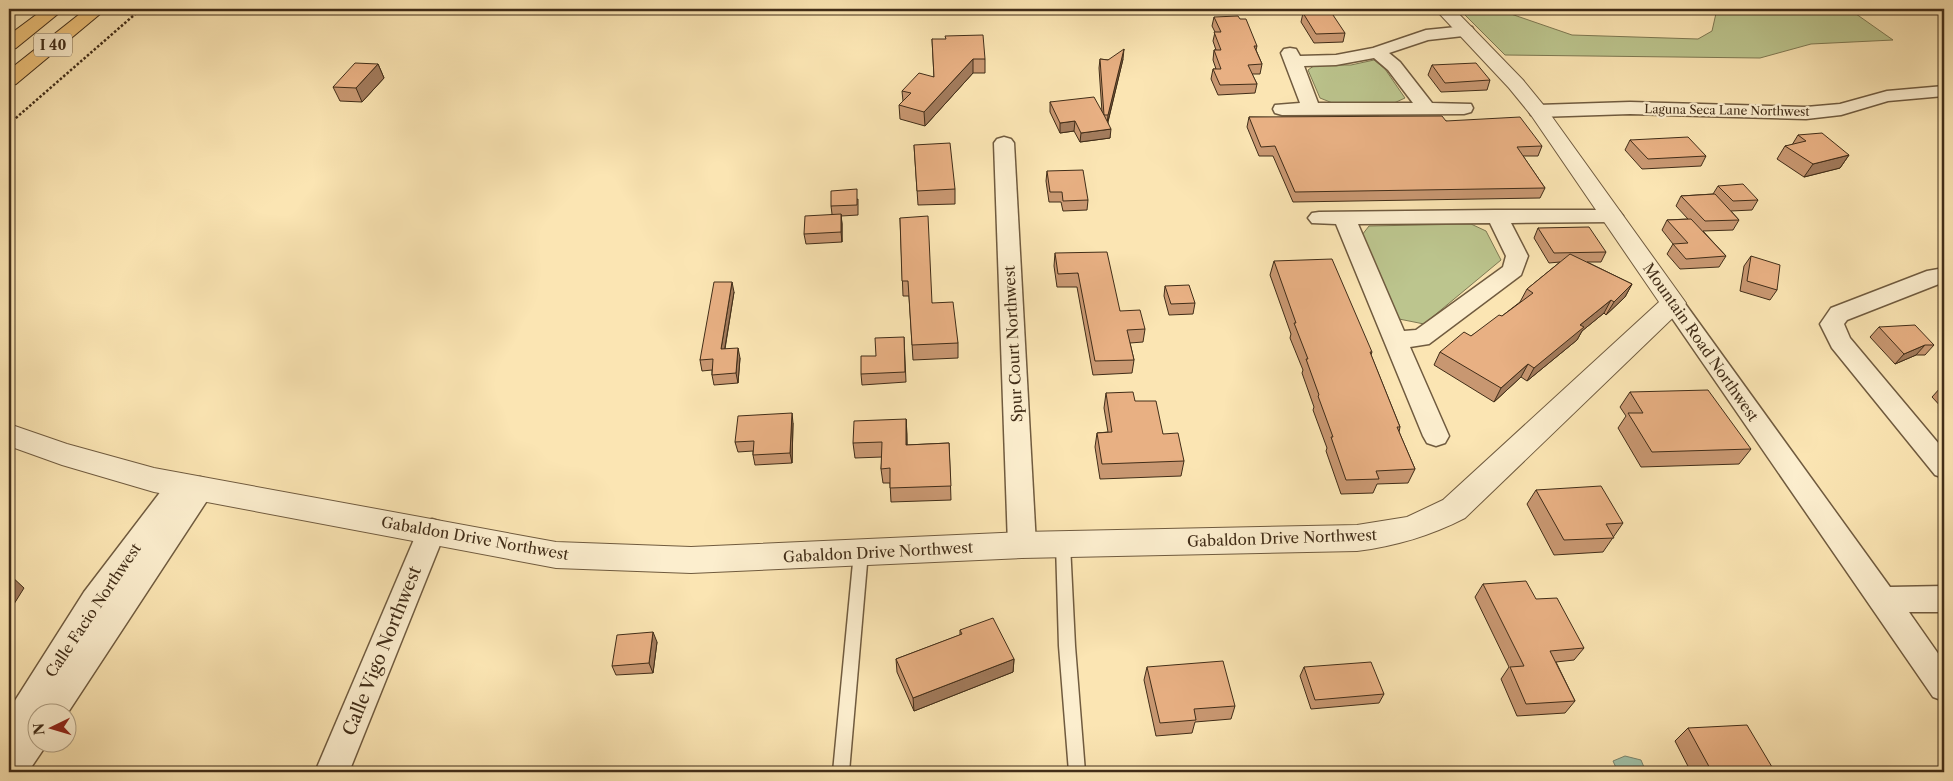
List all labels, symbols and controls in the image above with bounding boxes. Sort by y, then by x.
road number: I 40 [34,34,72,56]
street label: Laguna Seca Lane Northwest [1644,101,1810,119]
street label: Mountain Road Northwest [1639,259,1763,425]
street label: Spur Court Northwest [999,264,1027,423]
street label: Gabaldon Drive Northwest [380,512,571,564]
street label: Gabaldon Drive Northwest [1187,525,1378,551]
street label: Gabaldon Drive Northwest [783,538,974,566]
street label: Calle Facio Northwest [41,539,145,681]
street label: Calle Vigo Northwest [338,563,426,739]
north arrow [28,704,78,754]
text: N [30,722,49,736]

